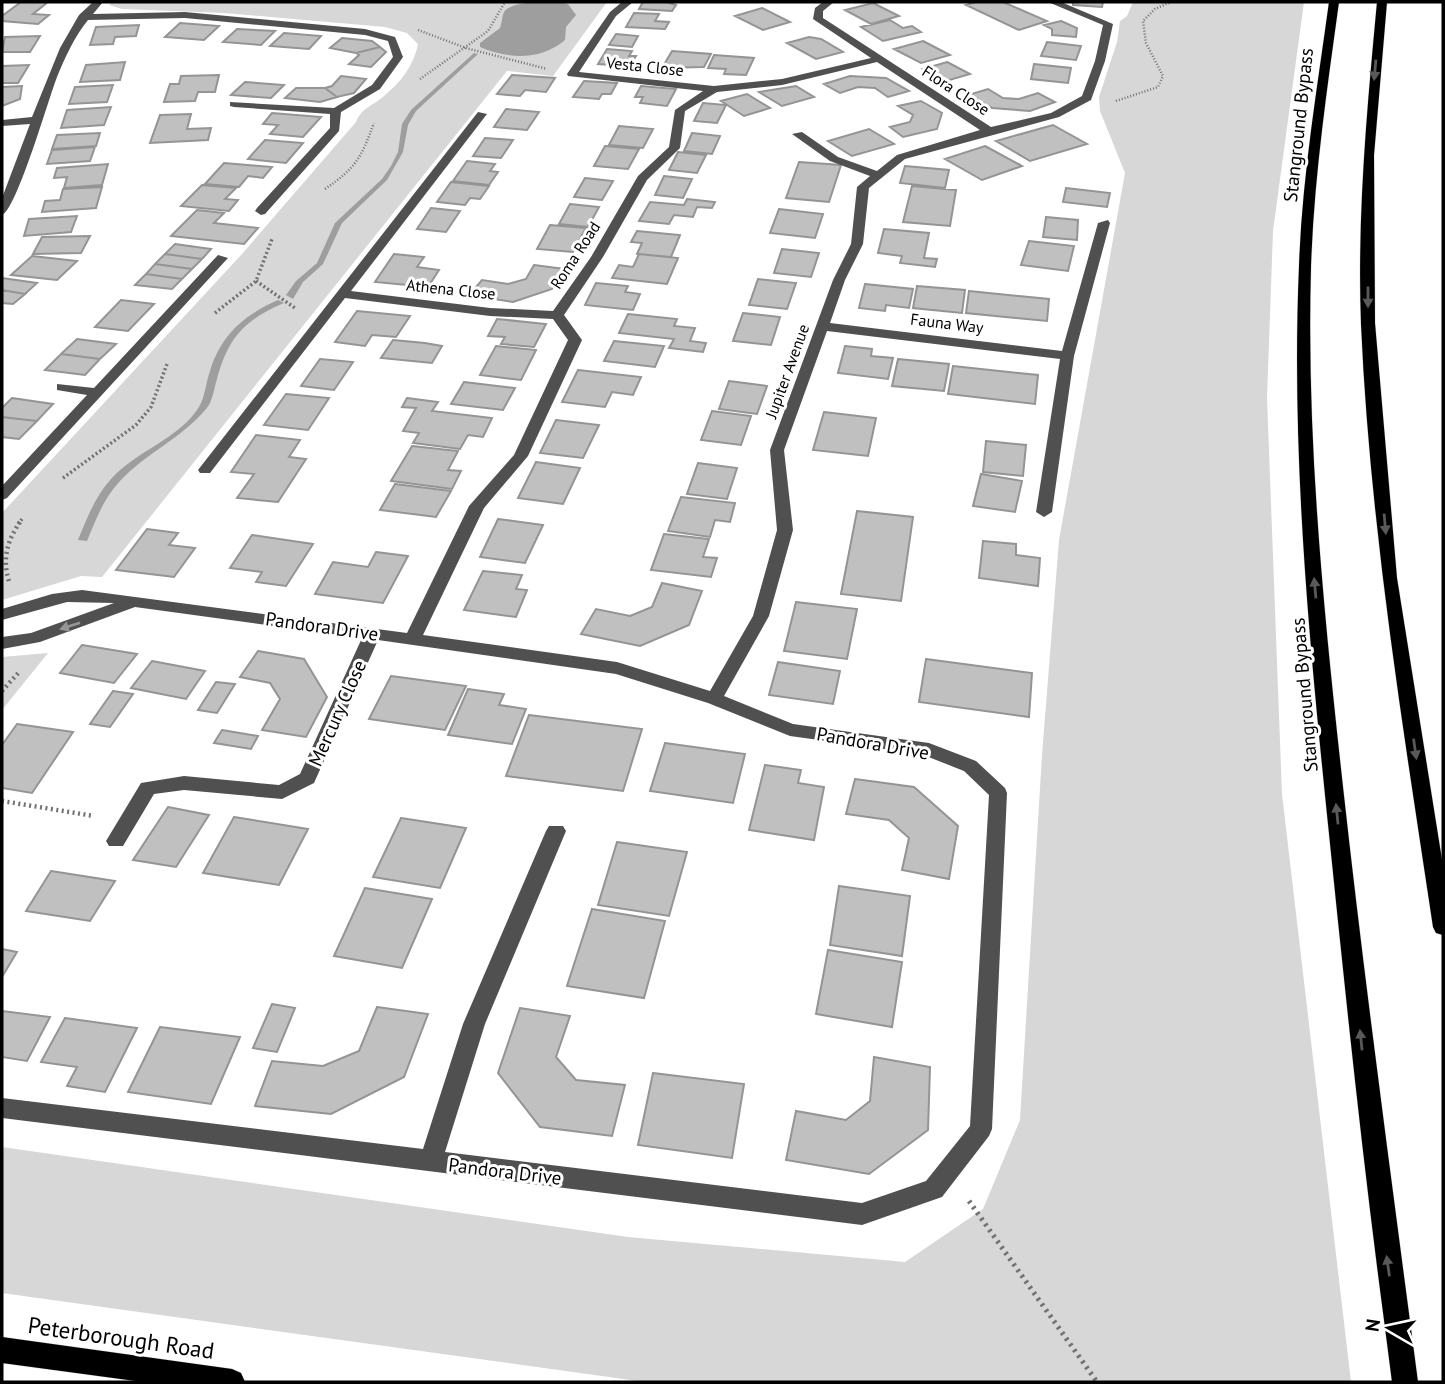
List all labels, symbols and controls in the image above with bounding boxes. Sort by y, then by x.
street label: Stanground Bypass [1278,47,1318,203]
street label: Vesta Close [604,52,685,80]
one-way arrow [1369,59,1380,81]
street label: Flora Close [919,61,993,119]
street label: Roma Road [546,218,604,292]
street label: Athena Close [405,274,497,304]
one-way arrow [1362,286,1374,308]
street label: Fauna Way [909,309,985,337]
street label: Jupiter Avenue [760,321,813,422]
one-way arrow [1380,513,1391,535]
one-way arrow [1309,577,1320,599]
street label: Pandora Drive [264,606,380,646]
street label: Stanground Bypass [1285,617,1323,773]
one-way arrow [60,621,81,632]
street label: Mercury Close [303,656,371,770]
street label: Pandora Drive [815,721,931,765]
one-way arrow [1409,738,1420,760]
one-way arrow [1331,803,1342,825]
one-way arrow [1356,1029,1367,1051]
street label: Pandora Drive [447,1152,563,1190]
one-way arrow [1382,1255,1393,1277]
north arrow [1354,1293,1424,1363]
street label: Peterborough Road [26,1310,216,1365]
text: N [1359,1317,1385,1333]

